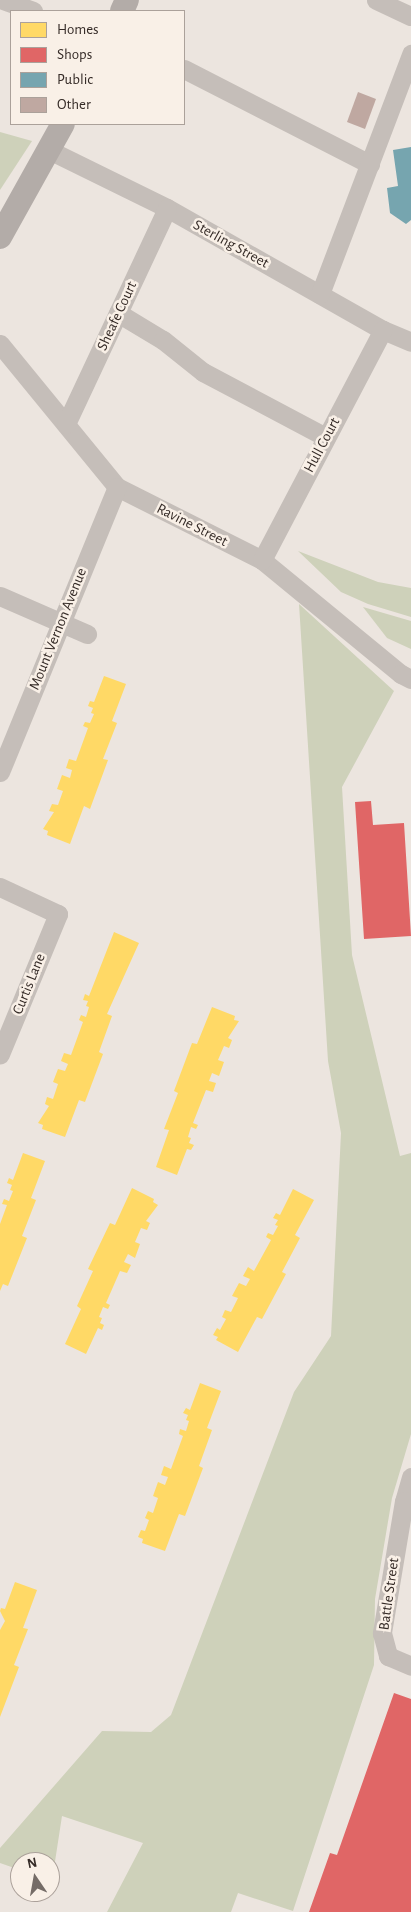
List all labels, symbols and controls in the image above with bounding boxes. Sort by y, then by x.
legend [10,10,185,125]
text: Homes [57,22,99,37]
text: Shops [57,47,92,62]
text: Public [57,72,93,87]
text: Other [57,97,91,112]
street label: Sterling Street [190,216,272,272]
street label: Sheafe Court [93,279,141,353]
street label: Hull Court [300,414,344,476]
street label: Ravine Street [154,499,230,551]
street label: Mount Vernon Avenue [25,565,91,693]
street label: Curtis Lane [9,951,49,1017]
street label: Battle Street [375,1557,403,1631]
north arrow [10,1852,60,1902]
text: N [26,1855,38,1871]

